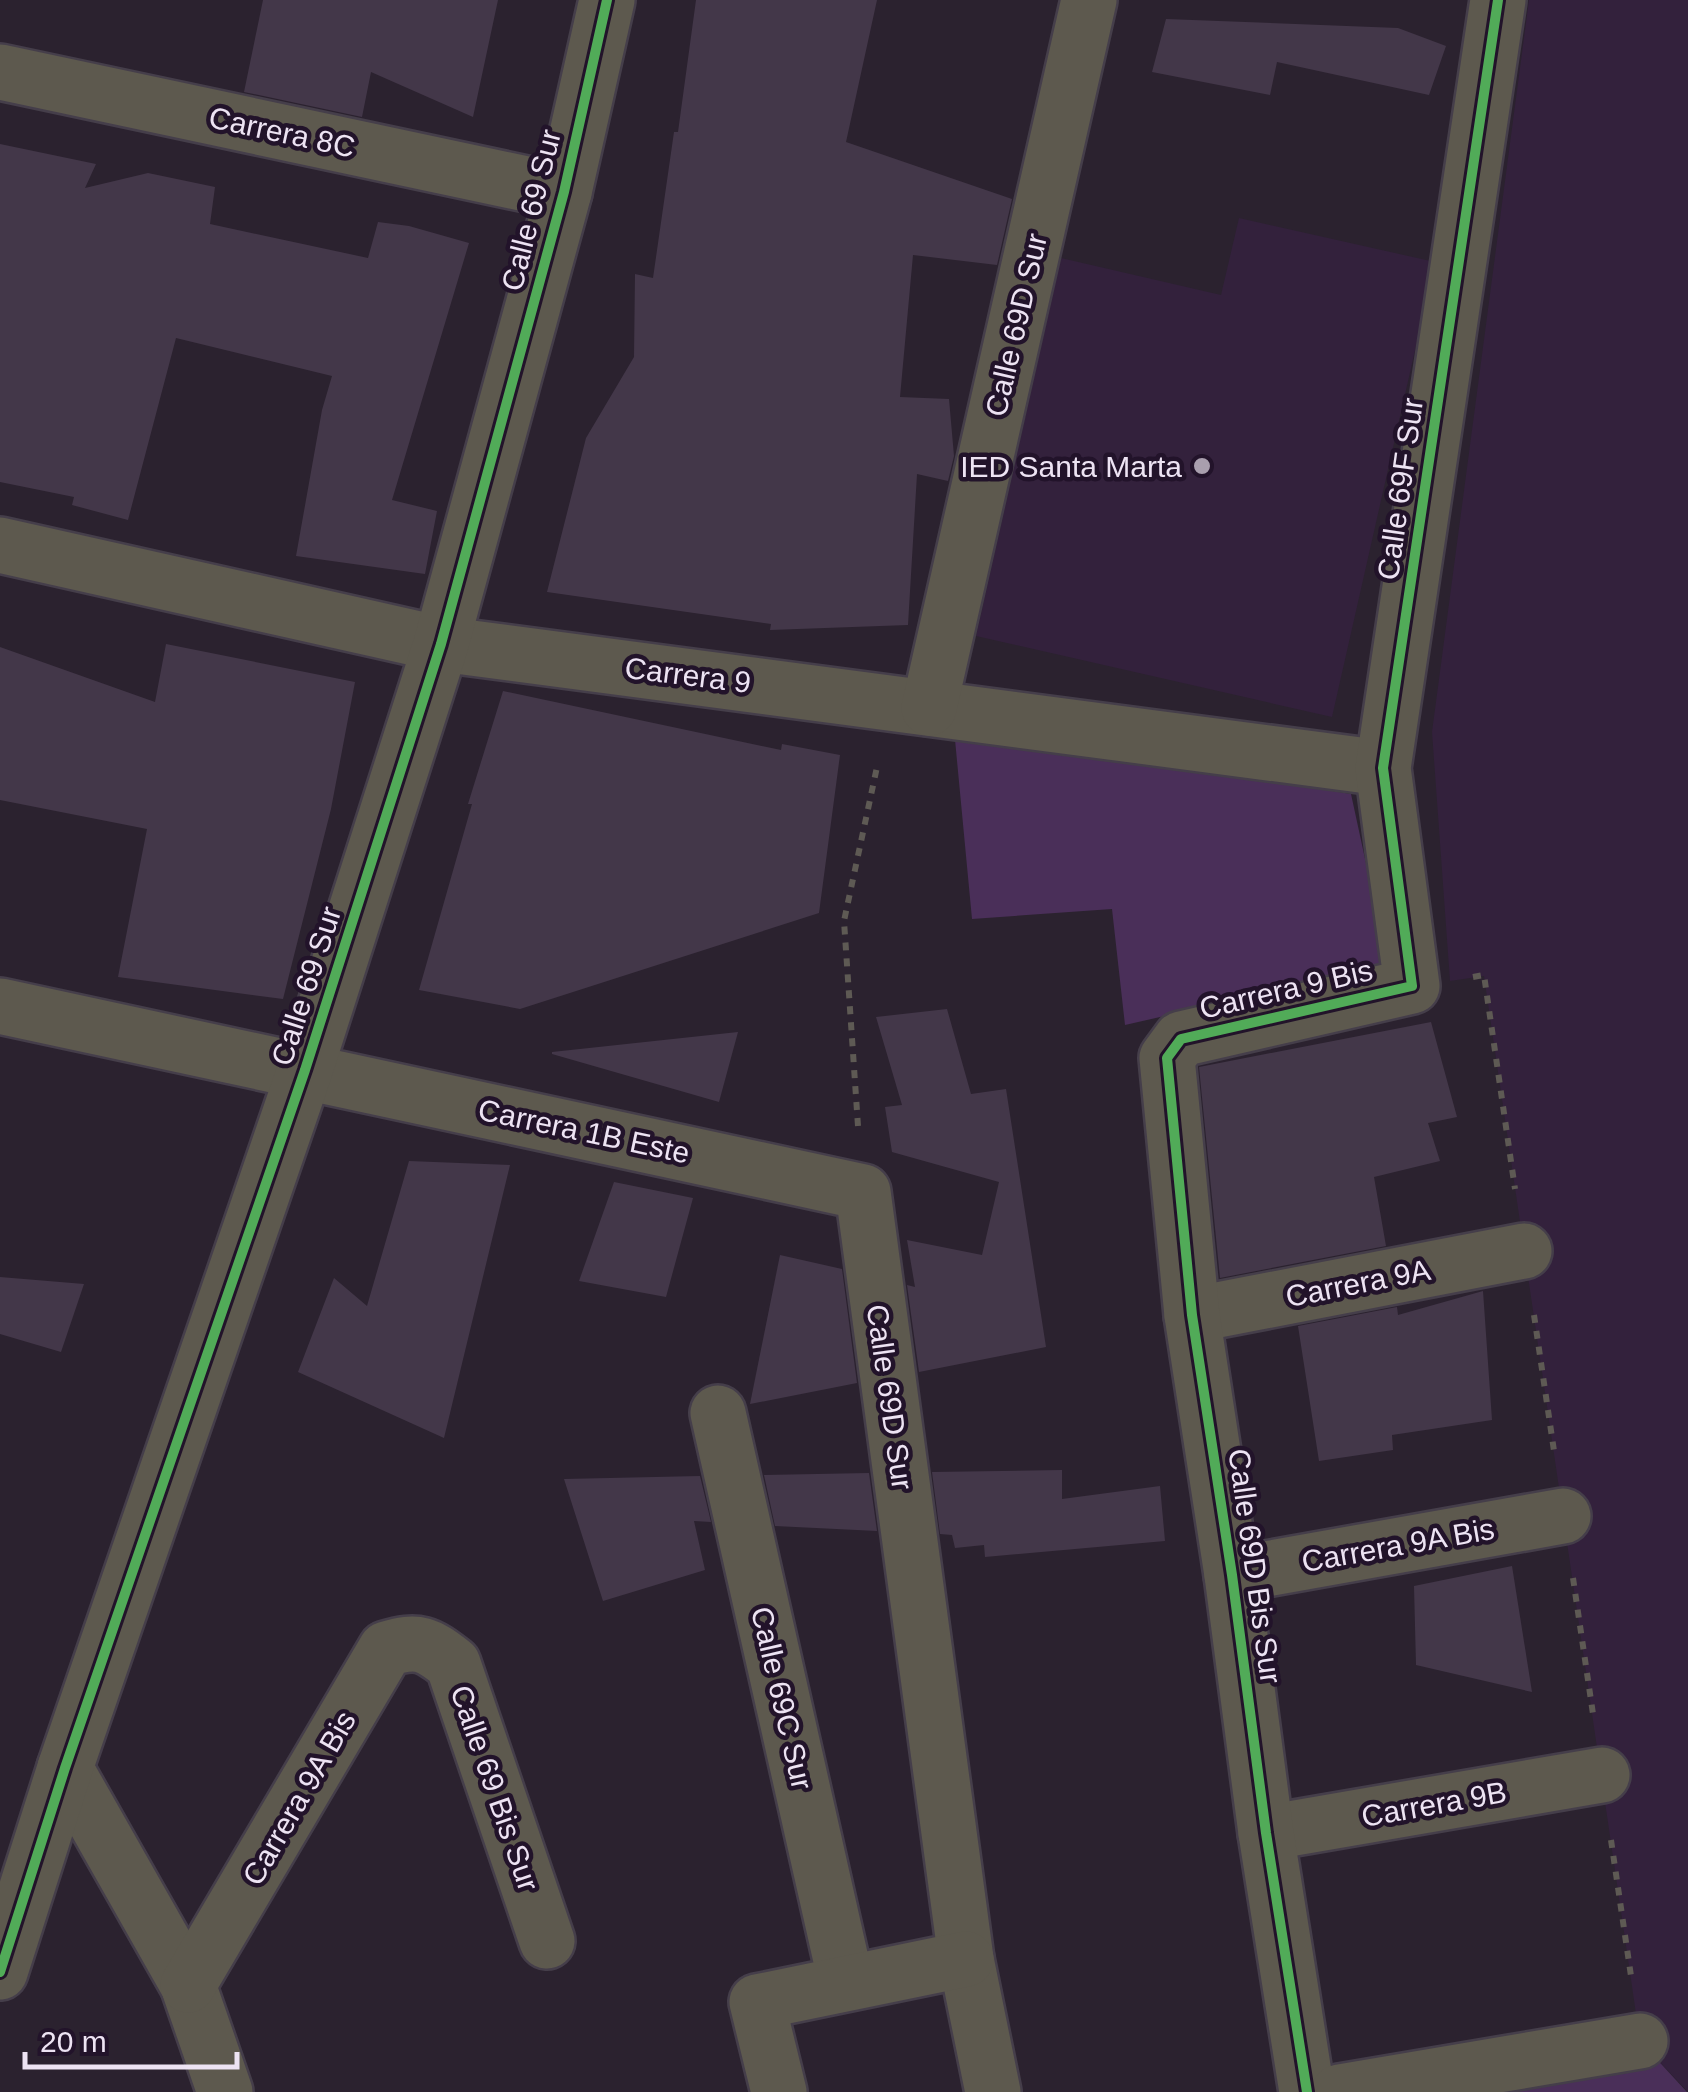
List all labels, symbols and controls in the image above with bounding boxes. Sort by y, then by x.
street label: Carrera 8C [206,100,358,164]
street label: Calle 69 Sur [495,126,567,294]
street label: Calle 69D Sur [979,230,1053,420]
street label: Calle 69F Sur [1371,396,1429,582]
place label: IED Santa Marta [960,450,1182,483]
marker: IED Santa Marta [1191,455,1213,477]
street label: Carrera 9 [623,651,753,699]
street label: Calle 69 Sur [265,902,347,1070]
street label: Carrera 9 Bis [1196,953,1376,1025]
street label: Carrera 1B Este [475,1093,693,1169]
street label: Carrera 9A [1283,1253,1433,1313]
street label: Calle 69D Sur [861,1302,919,1492]
street label: Calle 69D Bis Sur [1222,1446,1288,1686]
street label: Carrera 9A Bis [1299,1512,1497,1578]
street label: Calle 69C Sur [745,1603,819,1793]
street label: Calle 69 Bis Sur [444,1681,546,1895]
street label: Carrera 9A Bis [236,1705,362,1891]
street label: Carrera 9B [1359,1775,1509,1833]
scale bar [25,2007,238,2069]
text: 20 m [40,2025,107,2058]

